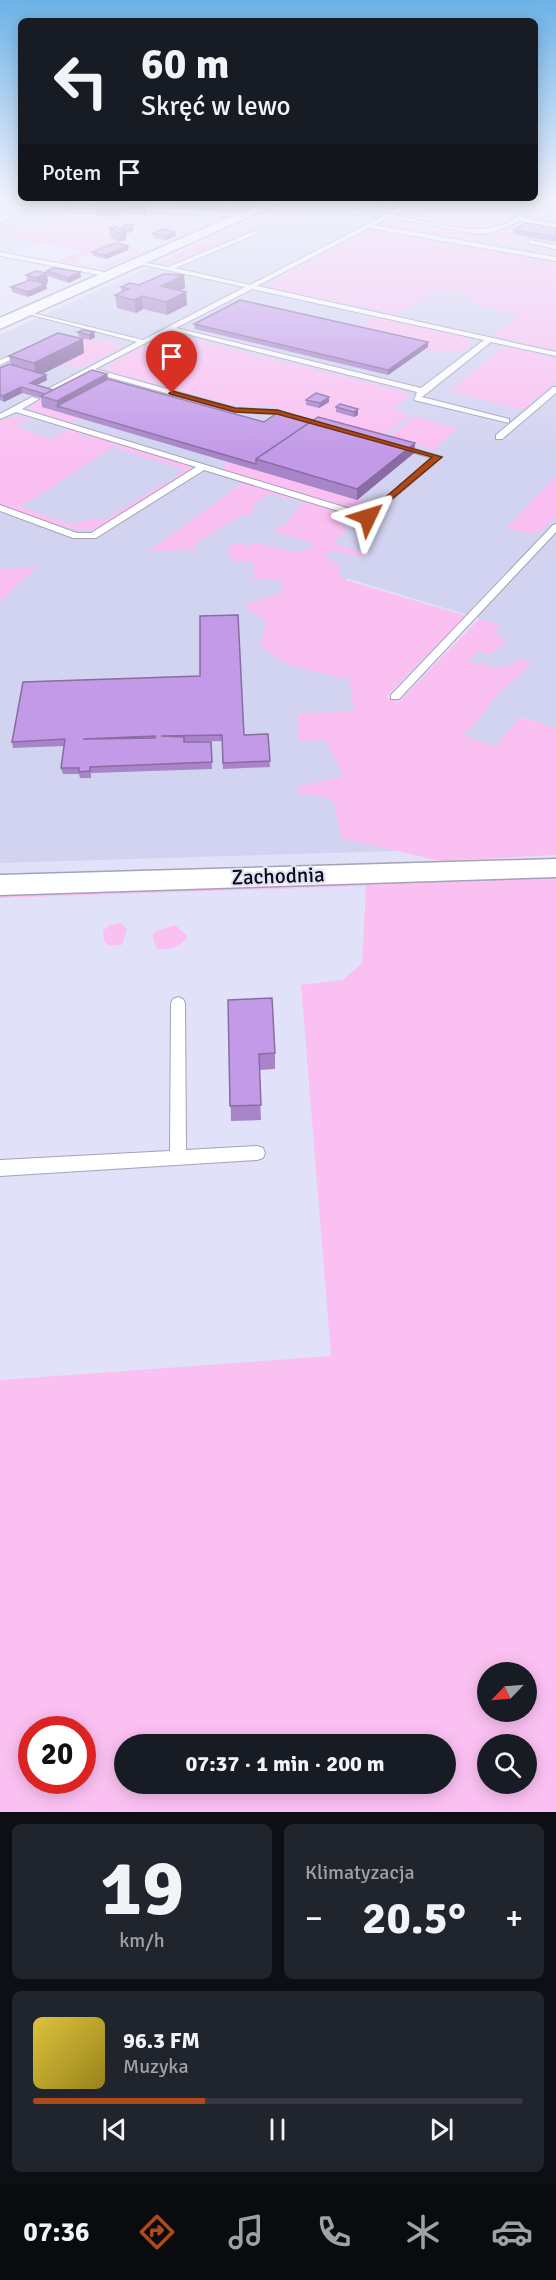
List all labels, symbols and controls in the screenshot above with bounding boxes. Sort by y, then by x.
text: 60 m [141,39,230,90]
icon: left [42,42,120,120]
text: Skręć w lewo [141,90,291,123]
icon: arrive [113,156,146,189]
text: Potem [42,159,101,186]
pin [146,331,197,393]
icon: arrive [155,340,188,373]
position arrow [336,485,400,549]
street label: Zachodnia [231,861,325,891]
north arrow [477,1662,537,1722]
map controls [477,1662,537,1794]
speed limit sign: 20 [18,1716,96,1794]
button: search [477,1734,537,1794]
text: 07:37 · 1 min · 200 m [185,1750,385,1777]
text: 19 [100,1841,184,1937]
text: Klimatyzacja [305,1860,415,1885]
text: 20.5° [362,1891,466,1946]
text: − [305,1898,323,1939]
text: + [505,1898,523,1939]
text: km/h [119,1928,165,1953]
text: 96.3 FM [123,2027,200,2054]
text: Muzyka [123,2054,189,2079]
icon: previous [98,2113,131,2146]
icon: pause [261,2113,294,2146]
icon: next [425,2113,458,2146]
icon: directions [136,2211,178,2253]
icon: music [225,2211,267,2253]
icon: phone [313,2211,355,2253]
icon: climate [402,2211,444,2253]
icon: car [491,2211,533,2253]
text: 07:36 [23,2216,90,2249]

